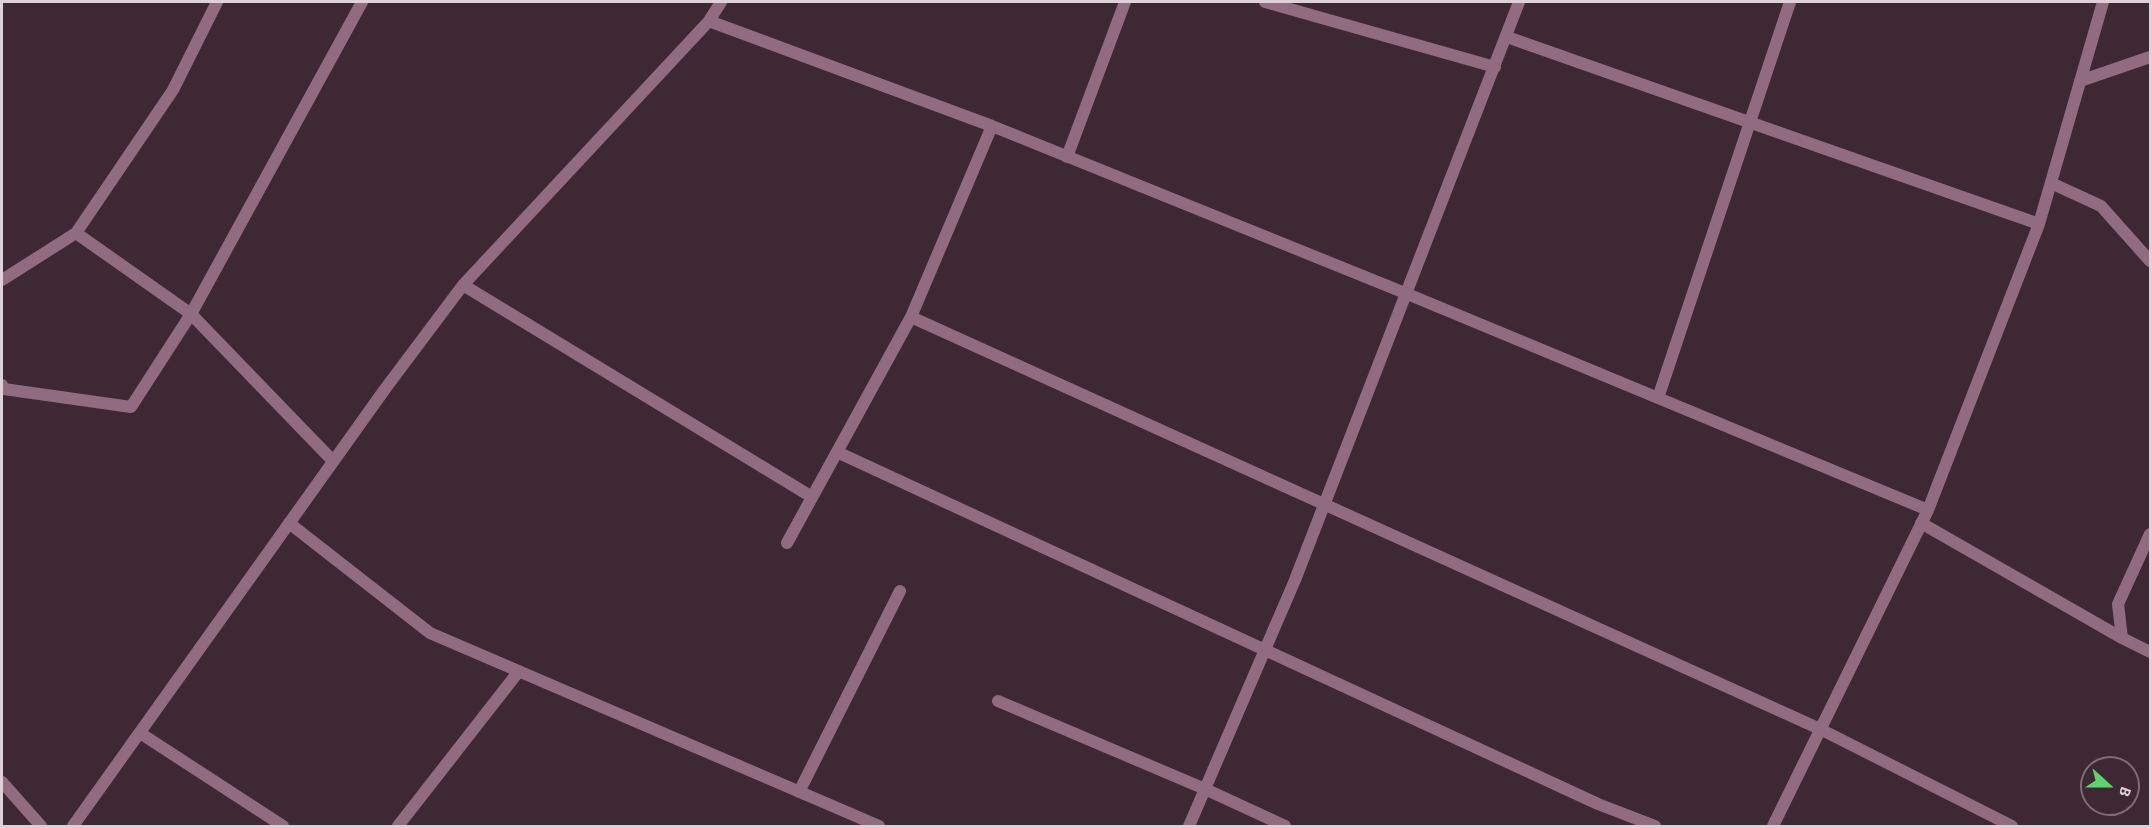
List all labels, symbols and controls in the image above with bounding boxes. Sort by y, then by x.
north arrow [2080,756,2140,816]
text: B [2116,785,2134,799]

